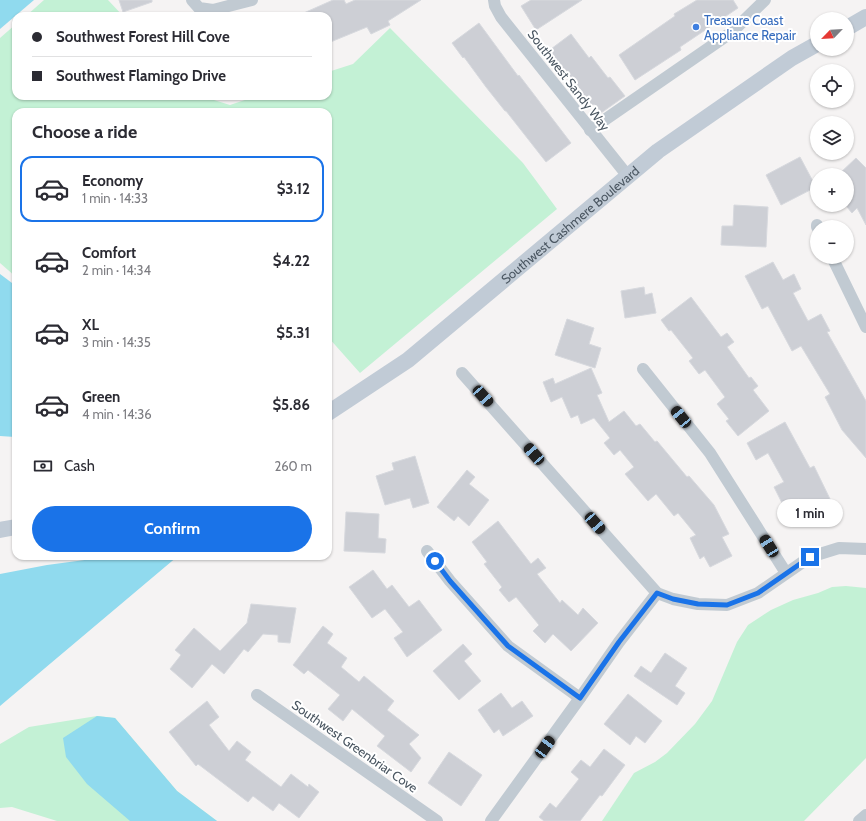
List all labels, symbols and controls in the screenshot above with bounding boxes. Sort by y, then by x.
place label: Treasure Coast Appliance Repair [704,12,797,43]
north arrow [810,12,854,56]
map controls [810,12,854,264]
marker: Treasure Coast Appliance Repair [691,22,701,32]
street label: Southwest Sandy Way [525,26,614,134]
text: Southwest Forest Hill Cove [56,28,230,46]
button: locate [810,64,854,108]
text: Southwest Flamingo Drive [56,67,226,85]
button: layers [810,116,854,160]
text: Choose a ride [32,121,137,143]
street label: Southwest Cashmere Boulevard [498,162,642,287]
button: + [810,168,854,212]
icon: car [34,171,70,207]
text: Economy [82,172,143,190]
text: $3.12 [277,180,310,198]
text: 1 min · 14:33 [82,190,148,206]
button: − [810,220,854,264]
icon: car [34,243,70,279]
text: Comfort [82,244,136,262]
text: $4.22 [273,252,310,270]
text: 2 min · 14:34 [82,262,151,278]
icon: car [34,315,70,351]
text: XL [82,316,99,334]
text: $5.31 [276,324,310,342]
text: 3 min · 14:35 [82,334,151,350]
car [471,383,495,409]
icon: car [34,387,70,423]
text: Green [82,388,120,406]
text: $5.86 [272,396,310,414]
car [669,404,693,430]
text: 4 min · 14:36 [82,406,152,422]
car [522,441,546,467]
icon: cash [32,455,54,477]
text: Cash [64,457,95,475]
text: 260 m [274,458,312,474]
callout: 1 min [777,499,843,527]
text: 1 min [795,505,825,521]
button: Confirm [32,506,312,552]
car [583,510,607,536]
car [758,533,780,559]
route end [801,548,819,566]
route start [426,552,444,570]
street label: Southwest Greenbriar Cove [289,696,421,796]
car [533,734,557,760]

